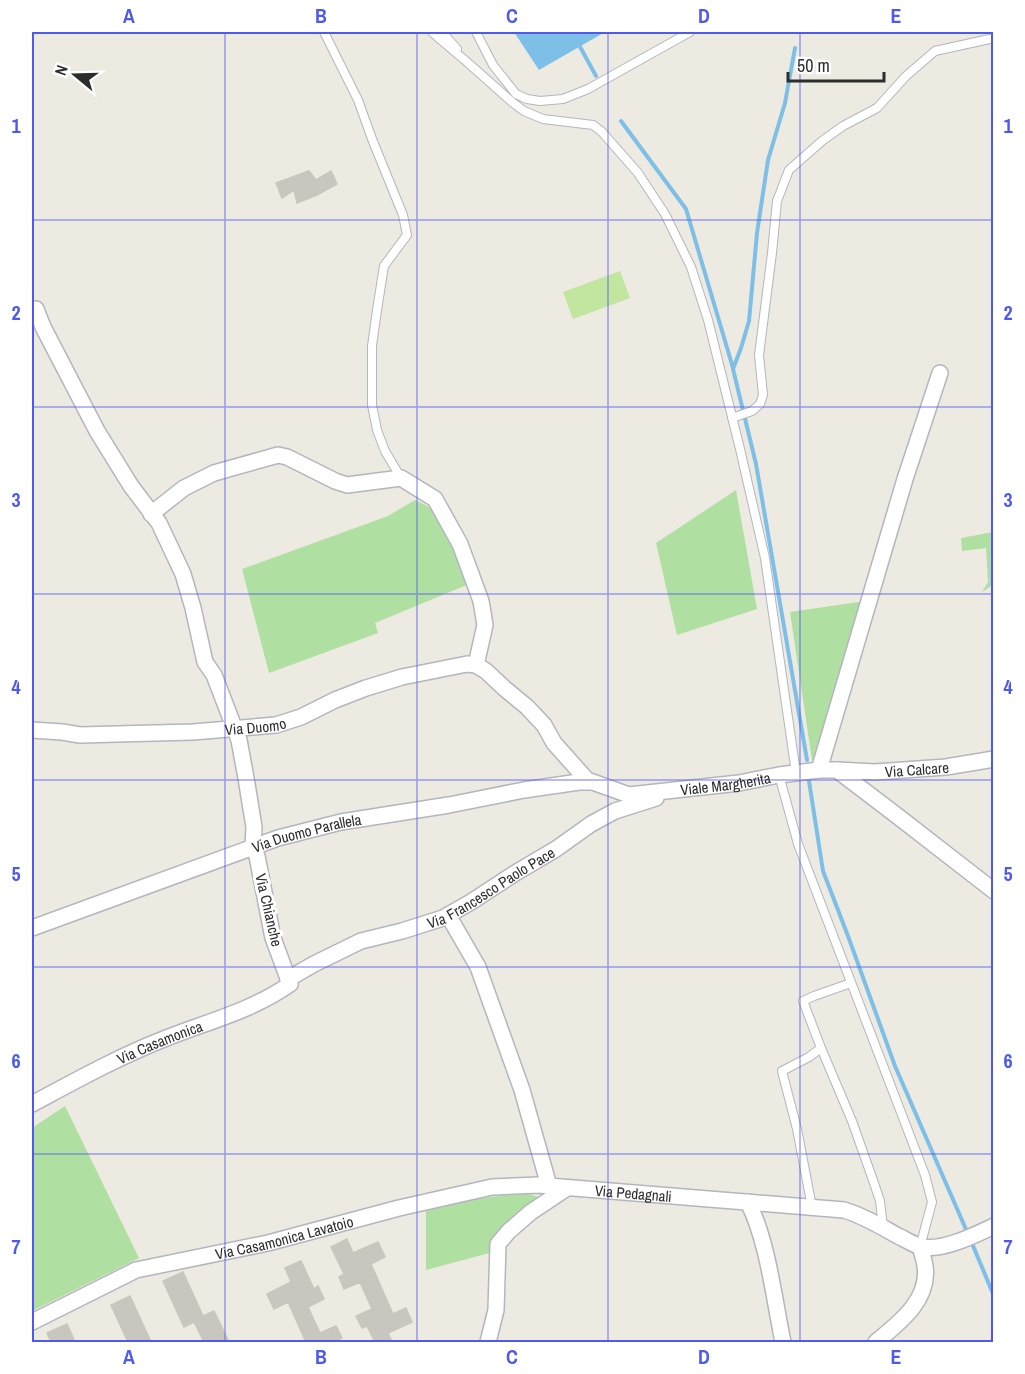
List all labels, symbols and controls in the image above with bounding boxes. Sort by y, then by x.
text: A [123,2,135,29]
text: B [315,2,327,29]
text: C [506,2,518,29]
text: D [698,2,710,29]
text: E [891,2,902,29]
north arrow [45,45,105,105]
scale bar [788,45,884,83]
text: 50 m [797,53,830,78]
text: N [49,62,73,78]
text: 1 [11,112,21,139]
text: 1 [1003,112,1013,139]
text: 2 [11,299,21,326]
text: 2 [1003,299,1013,326]
text: 3 [11,486,21,513]
text: 3 [1003,486,1013,513]
text: 4 [11,673,21,700]
text: 4 [1003,673,1013,700]
street label: Via Duomo [224,712,289,740]
street label: Via Calcare [884,756,950,782]
street label: Viale Margherita [679,766,772,800]
street label: Via Duomo Parallela [249,808,363,857]
street label: Via Francesco Paolo Pace [424,842,559,933]
text: 5 [11,860,21,887]
text: 5 [1003,860,1013,887]
street label: Via Chianche [250,871,288,949]
street label: Via Casamonica [113,1015,205,1069]
text: 6 [11,1047,21,1074]
text: 6 [1003,1047,1013,1074]
street label: Via Pedagnali [594,1179,673,1206]
street label: Via Casamonica Lavatoio [213,1210,356,1264]
text: 7 [11,1233,21,1260]
text: 7 [1003,1233,1013,1260]
text: A [123,1343,135,1370]
text: B [315,1343,327,1370]
text: C [506,1343,518,1370]
text: D [698,1343,710,1370]
text: E [891,1343,902,1370]

